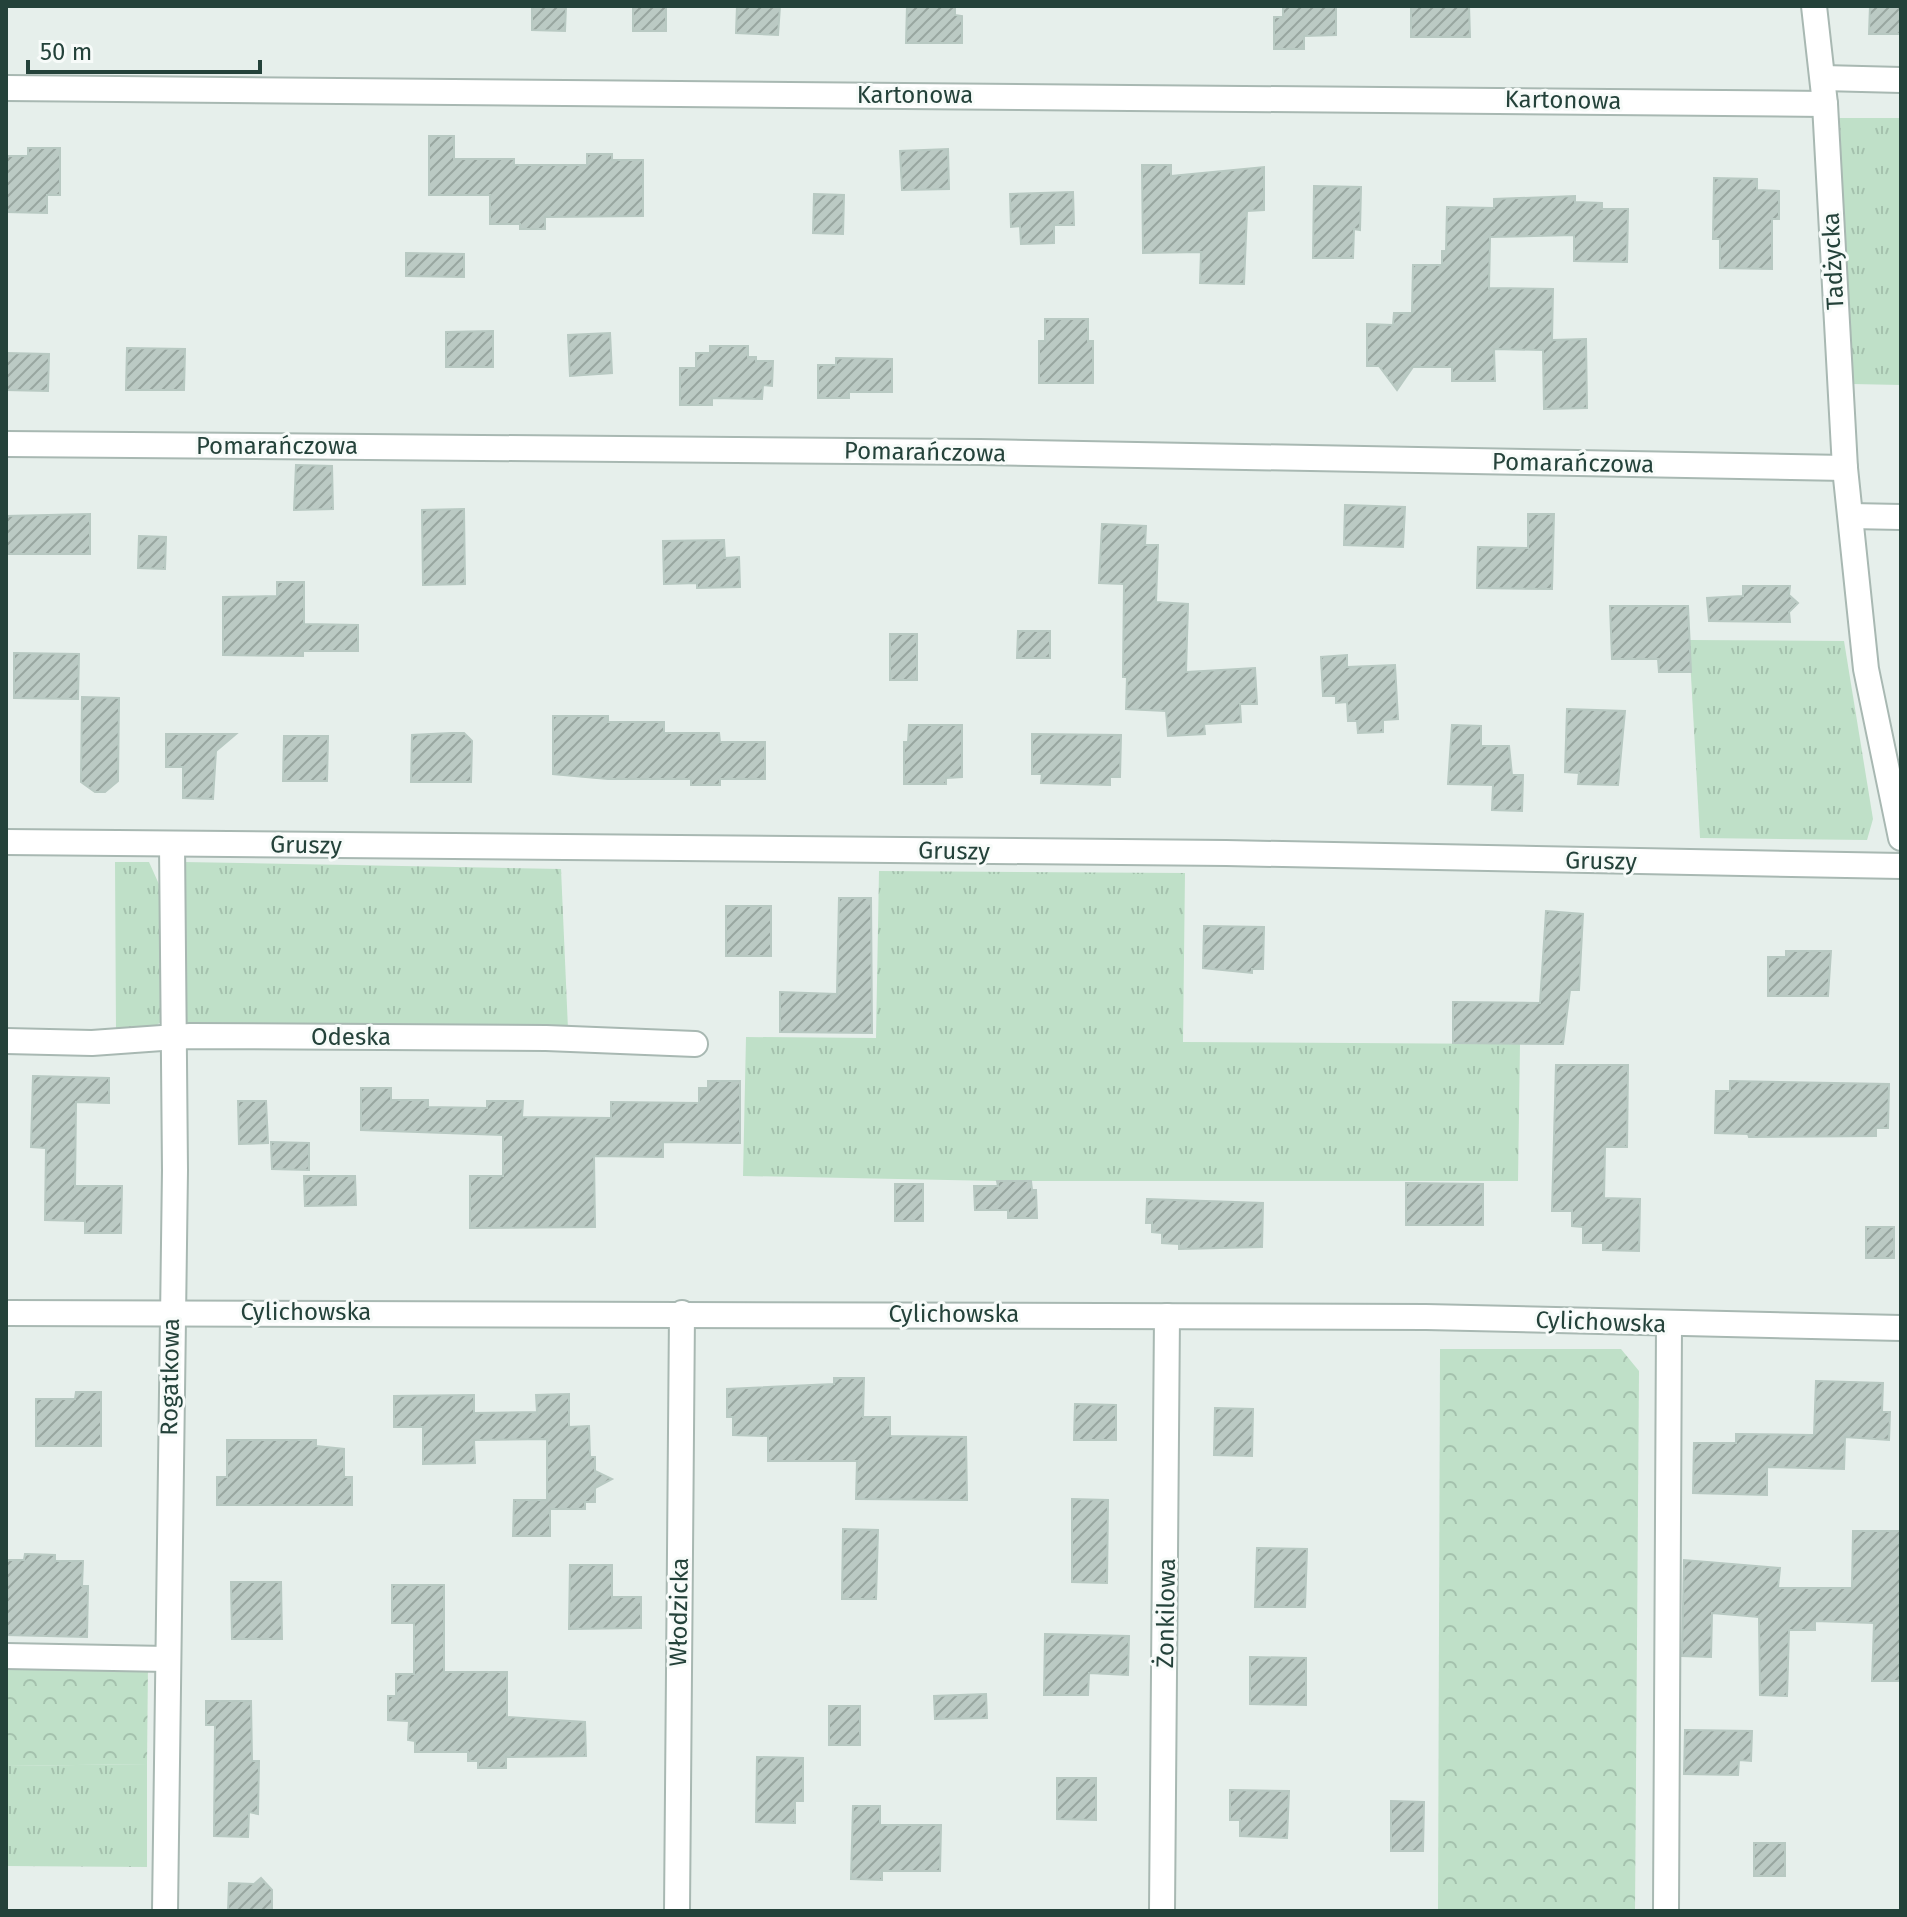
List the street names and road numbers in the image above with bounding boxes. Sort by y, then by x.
street label: Kartonowa [857,81,973,109]
street label: Kartonowa [1504,85,1622,115]
street label: Tadżycka [1816,212,1850,310]
street label: Pomarańczowa [196,432,358,460]
street label: Pomarańczowa [844,437,1006,467]
street label: Pomarańczowa [1492,448,1654,478]
street label: Gruszy [270,830,342,860]
street label: Gruszy [918,836,990,866]
street label: Gruszy [1565,846,1637,876]
street label: Odeska [311,1023,391,1051]
street label: Cylichowska [241,1298,371,1326]
street label: Cylichowska [889,1300,1019,1328]
street label: Cylichowska [1535,1306,1667,1338]
street label: Rogatkowa [155,1318,185,1436]
street label: Włodzicka [664,1557,694,1667]
street label: Żonkilowa [1151,1558,1181,1668]

